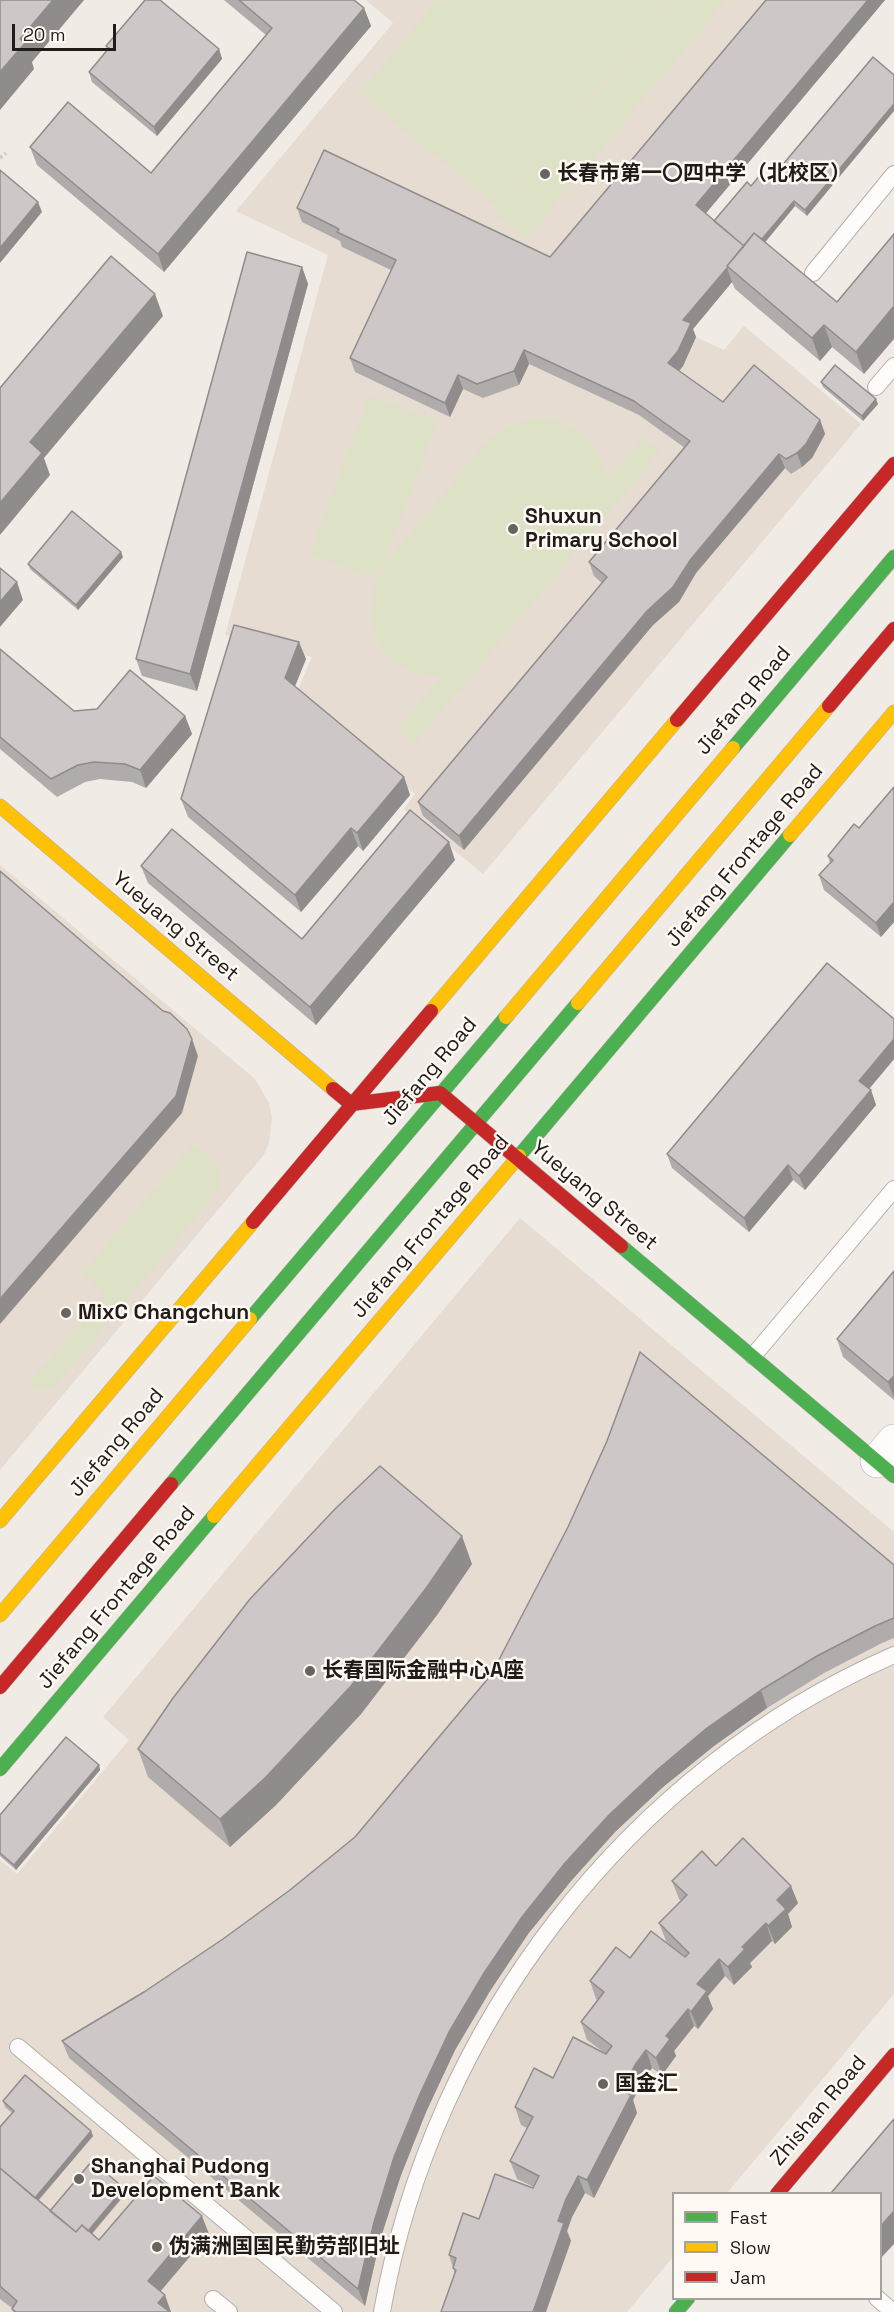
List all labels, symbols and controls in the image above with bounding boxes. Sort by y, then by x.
scale bar [15,12,118,50]
text: 20 m [23,23,66,46]
place label: 长春市第一〇四中学（北校区） [557,161,851,187]
marker: 长春市第一〇四中学（北校区） [538,167,552,181]
place label: Shuxun Primary School [525,504,678,554]
marker: Shuxun Primary School [506,522,520,536]
street label: Jiefang Road [691,642,797,760]
street label: Jiefang Frontage Road [661,759,829,953]
street label: Yueyang Street [107,867,243,987]
street label: Jiefang Road [377,1013,483,1131]
street label: Jiefang Frontage Road [347,1130,515,1324]
street label: Yueyang Street [526,1136,662,1256]
place label: MixC Changchun [78,1300,249,1326]
marker: MixC Changchun [59,1306,73,1320]
street label: Jiefang Road [64,1384,170,1502]
street label: Jiefang Frontage Road [33,1501,201,1695]
place label: 长春国际金融中心A座 [322,1658,524,1684]
marker: 长春国际金融中心A座 [303,1664,317,1678]
street label: Zhishan Road [766,2051,872,2171]
place label: 国金汇 [615,2071,678,2097]
marker: 国金汇 [596,2077,610,2091]
place label: Shanghai Pudong Development Bank [91,2154,280,2204]
marker: Shanghai Pudong Development Bank [72,2172,86,2186]
legend [672,2192,882,2300]
text: Fast [730,2206,767,2229]
place label: 伪满洲国国民勤劳部旧址 [169,2234,400,2260]
text: Slow [730,2236,771,2259]
marker: 伪满洲国国民勤劳部旧址 [150,2240,164,2254]
text: Jam [730,2266,766,2289]

